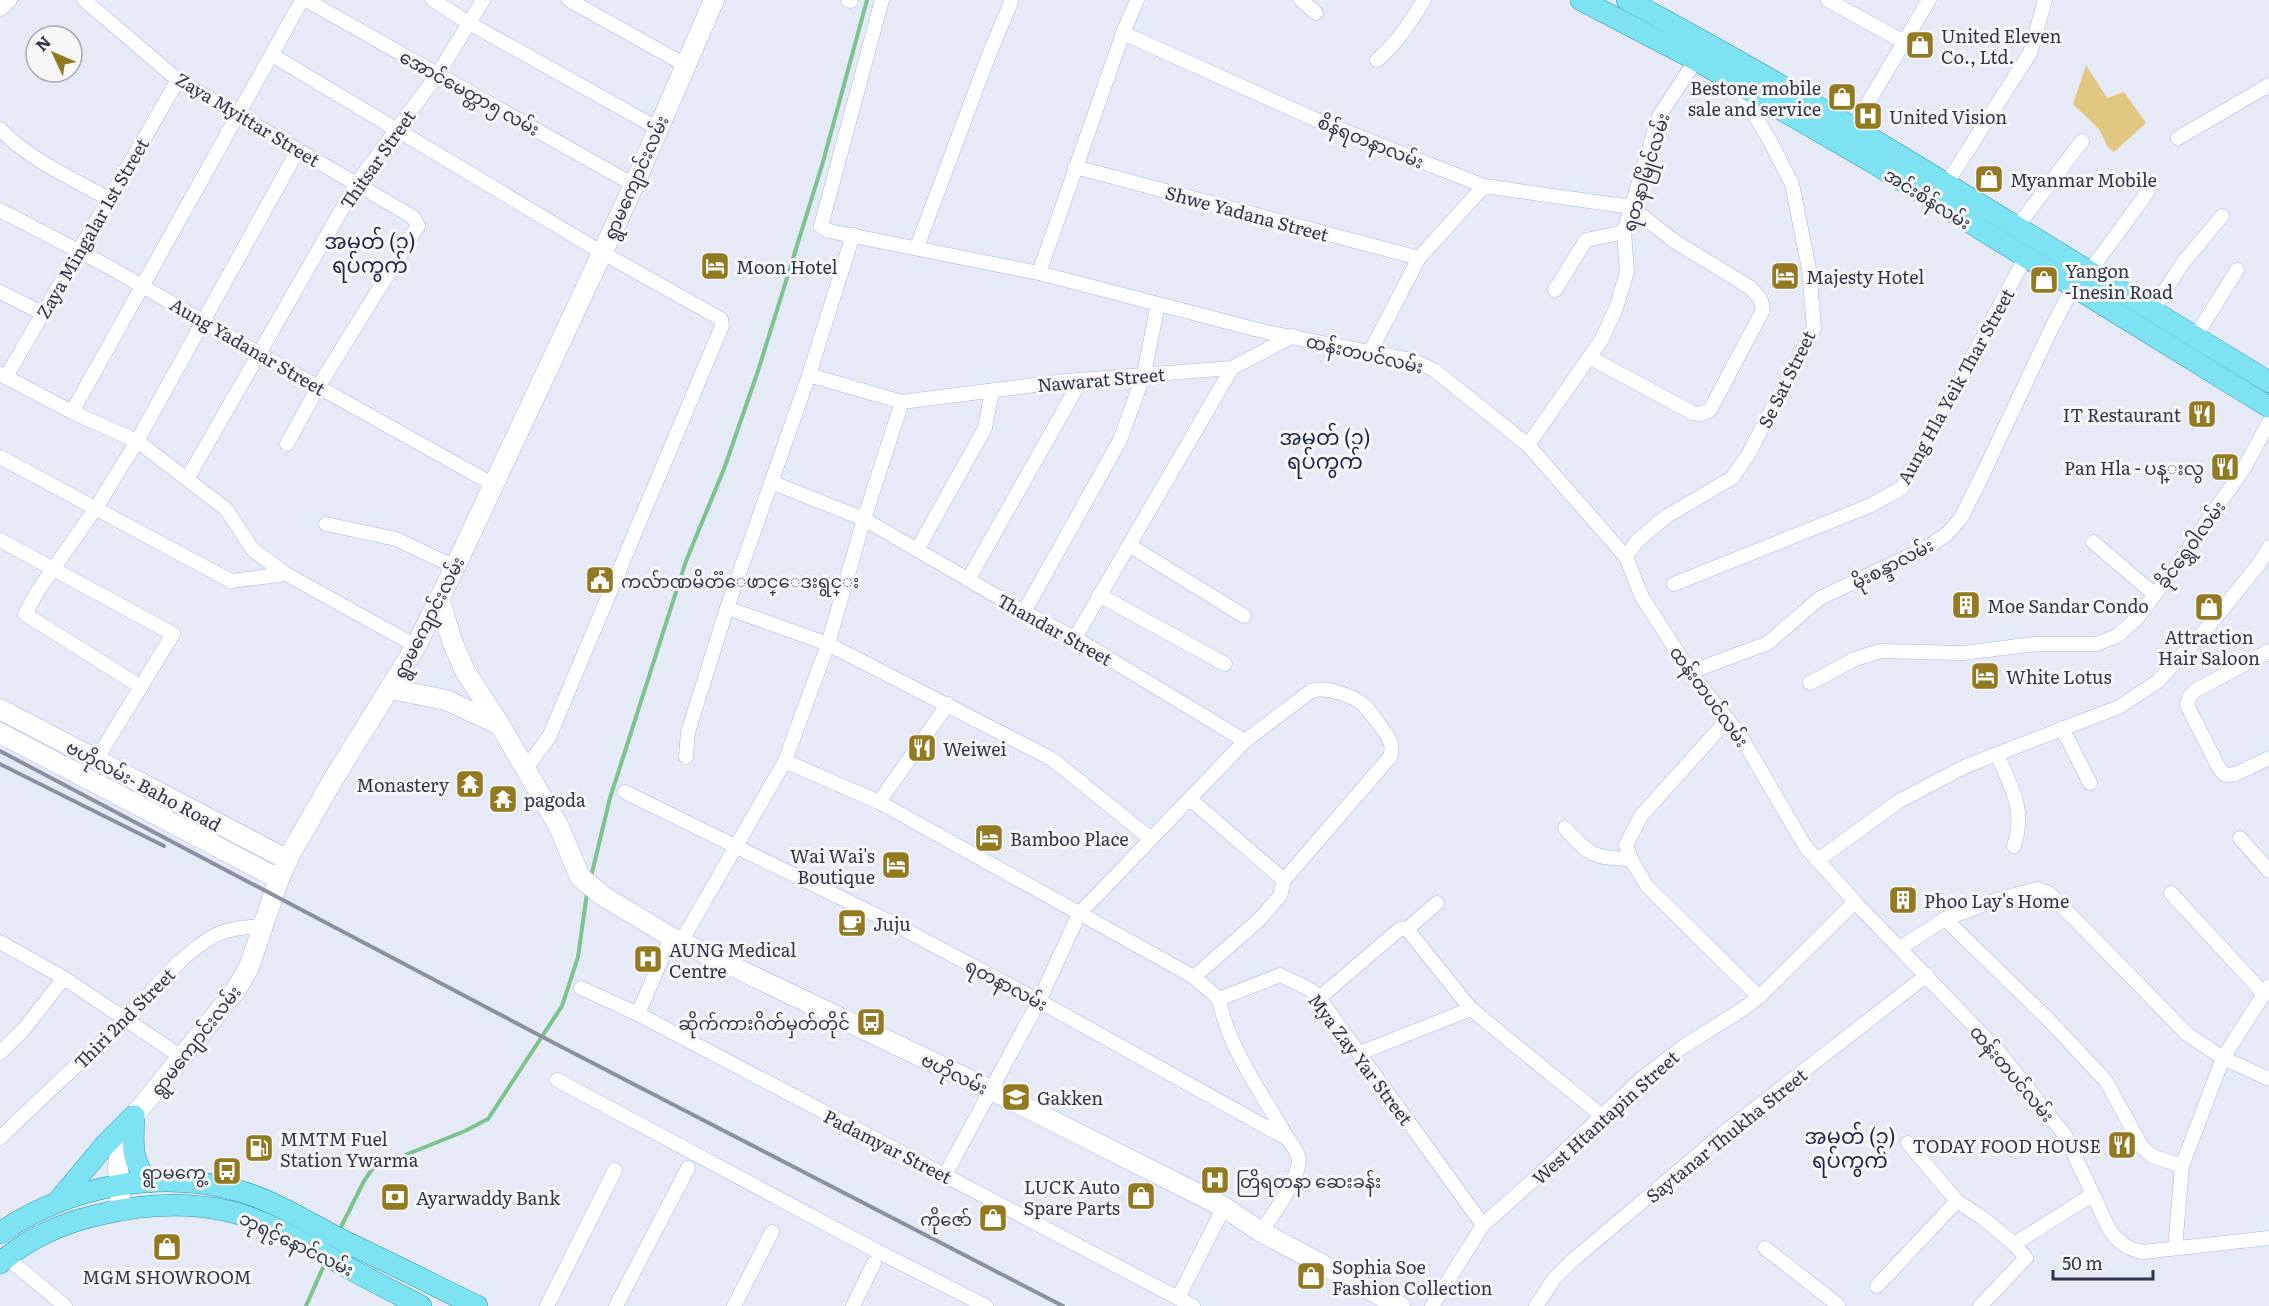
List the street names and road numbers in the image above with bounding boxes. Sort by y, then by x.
street label: အောင်မေတ္တာ၅ လမ်း [394,42,545,144]
street label: Zaya Myittar Street [171,65,326,173]
street label: Thitsar Street [333,103,422,214]
street label: စိန်ရတနာလမ်း [1313,107,1428,177]
street label: ရတနာမြိုင်လမ်း [1614,110,1679,235]
street label: ရွာမကျောင်းလမ်း [596,111,677,245]
street label: Zaya Mingalar 1st Street [29,132,155,323]
street label: အင်းစိန်လမ်း [1878,161,1977,238]
street label: Shwe Yadana Street [1162,178,1332,248]
street label: Aung Hla Yeik Thar Street [1890,282,2021,489]
street label: Aung Yadanar Street [165,290,331,402]
street label: Se Sat Street [1751,325,1822,432]
street label: ထန်းတပင်လမ်း [1303,326,1426,383]
street label: Nawarat Street [1036,360,1167,398]
street label: ခိုင်ရွှေဝါလမ်း [2149,494,2234,595]
street label: မိုးစန္ဒာလမ်း [1846,531,1939,598]
street label: ရွာမကျောင်းလမ်း [386,551,473,684]
street label: Thandar Street [993,586,1118,672]
street label: ထန်းတပင်လမ်း [1662,640,1756,754]
street label: ဗဟိုလမ်း- Baho Road [60,733,226,840]
street label: ရတနာလမ်း [960,951,1053,1020]
street label: Thiri 2nd Street [67,961,181,1075]
street label: ရွာမကျောင်းလမ်း [143,979,249,1103]
street label: Mya Zay Yar Street [1302,987,1420,1131]
street label: ထန်းတပင်လမ်း [1962,1019,2062,1129]
street label: West Htantapin Street [1526,1043,1685,1190]
street label: ဗဟိုလမ်း [916,1045,993,1103]
street label: Saytanar Thukha Street [1640,1061,1813,1209]
street label: Padamyar Street [819,1102,957,1190]
street label: ဘုရင့်နောင်လမ်း [234,1204,359,1285]

